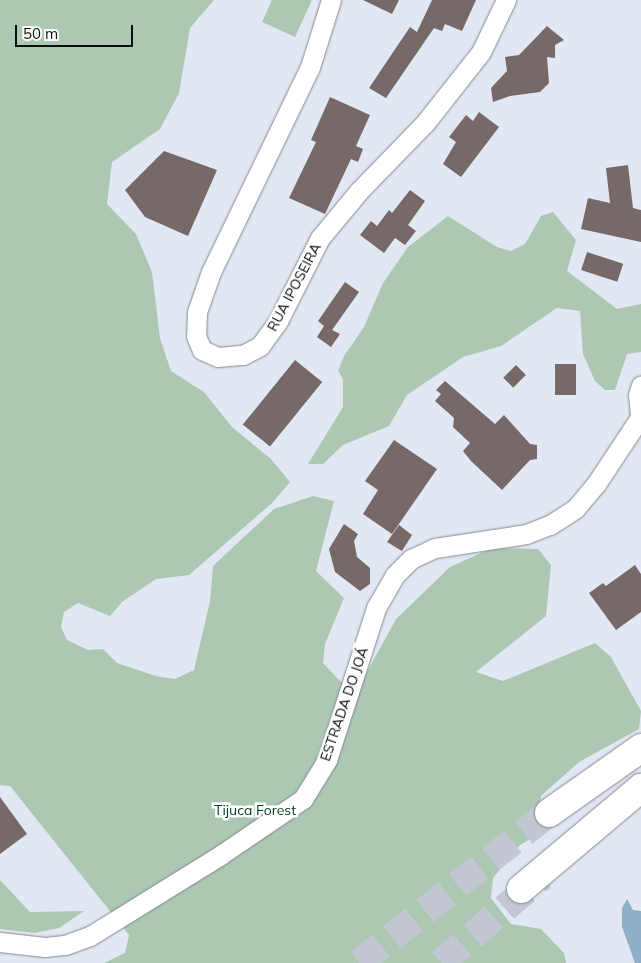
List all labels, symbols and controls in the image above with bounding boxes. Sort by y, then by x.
scale bar [18,15,135,47]
text: 50 m [23,24,58,43]
street label: RUA IPOSEIRA [264,240,324,334]
street label: ESTRADA DO JOÁ [317,645,371,763]
park label: Tijuca Forest [214,802,296,818]

